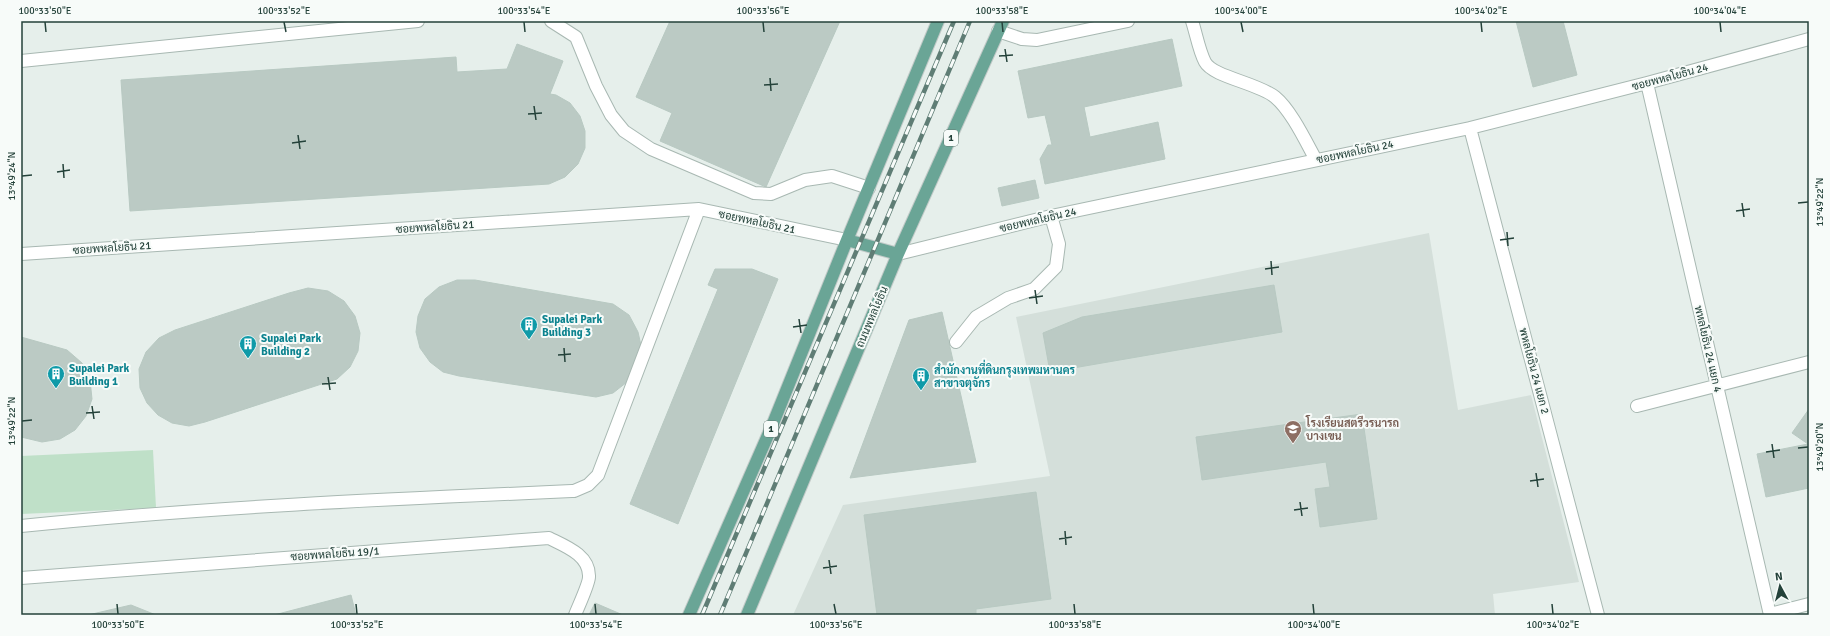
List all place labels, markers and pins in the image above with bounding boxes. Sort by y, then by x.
place label: Supalei Park Building 3 [542,313,602,339]
building icon: Supalei Park Building 3 [519,315,539,340]
place label: Supalei Park Building 2 [261,332,321,358]
building icon: Supalei Park Building 2 [238,334,258,359]
place label: สำนักงานที่ดินกรุงเทพมหานคร สาขาจตุจักร [934,359,1076,391]
place label: Supalei Park Building 1 [69,362,129,388]
building icon: Supalei Park Building 1 [46,364,66,389]
building icon: สำนักงานที่ดินกรุงเทพมหานคร สาขาจตุจักร [911,366,931,391]
place label: โรงเรียนสตรีวรนารถ บางเขน [1305,415,1399,443]
school or university icon: โรงเรียนสตรีวรนารถ บางเขน [1283,419,1303,444]

